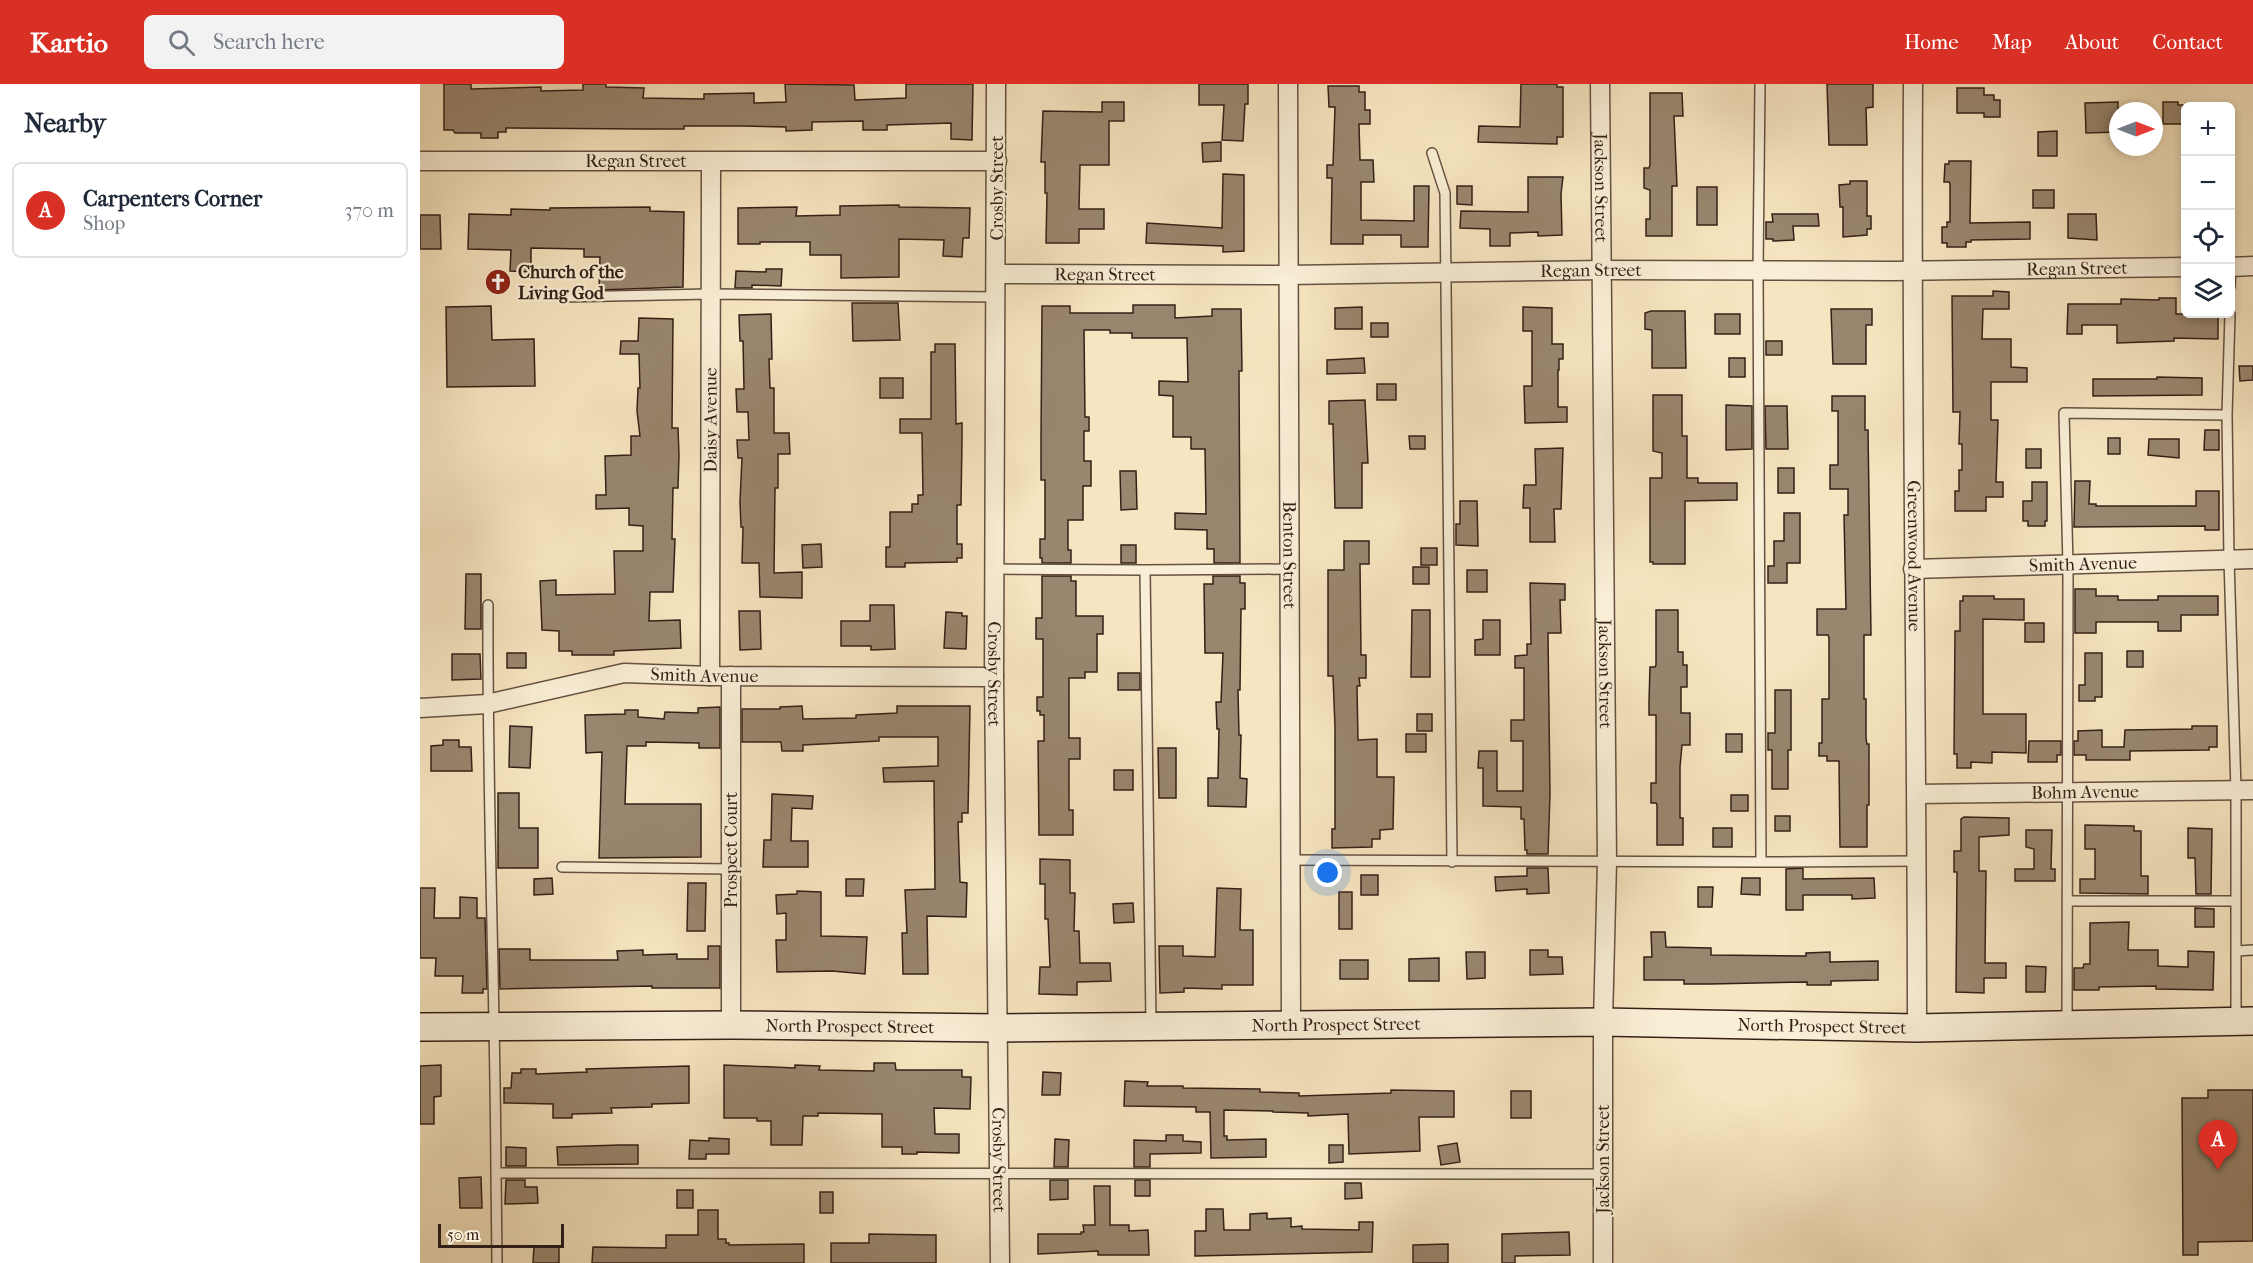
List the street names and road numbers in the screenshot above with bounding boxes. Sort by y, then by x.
street label: Jackson Street [1590,131,1612,243]
street label: Crosby Street [987,135,1008,241]
street label: Regan Street [585,151,687,172]
street label: Regan Street [2026,257,2128,280]
street label: Regan Street [1540,259,1642,281]
street label: Regan Street [1054,264,1156,285]
street label: Daisy Avenue [700,367,721,473]
street label: Greenwood Avenue [1903,480,1925,632]
street label: Benton Street [1279,501,1300,610]
street label: Smith Avenue [2029,552,2137,576]
street label: Jackson Street [1594,617,1616,729]
street label: Crosby Street [983,621,1005,727]
street label: Smith Avenue [650,663,759,687]
street label: Bohm Avenue [2031,781,2139,803]
street label: Prospect Court [721,791,742,908]
street label: North Prospect Street [1251,1013,1421,1036]
street label: North Prospect Street [1737,1014,1907,1038]
street label: North Prospect Street [765,1015,935,1038]
street label: Jackson Street [1593,1104,1614,1216]
street label: Crosby Street [988,1107,1010,1213]

